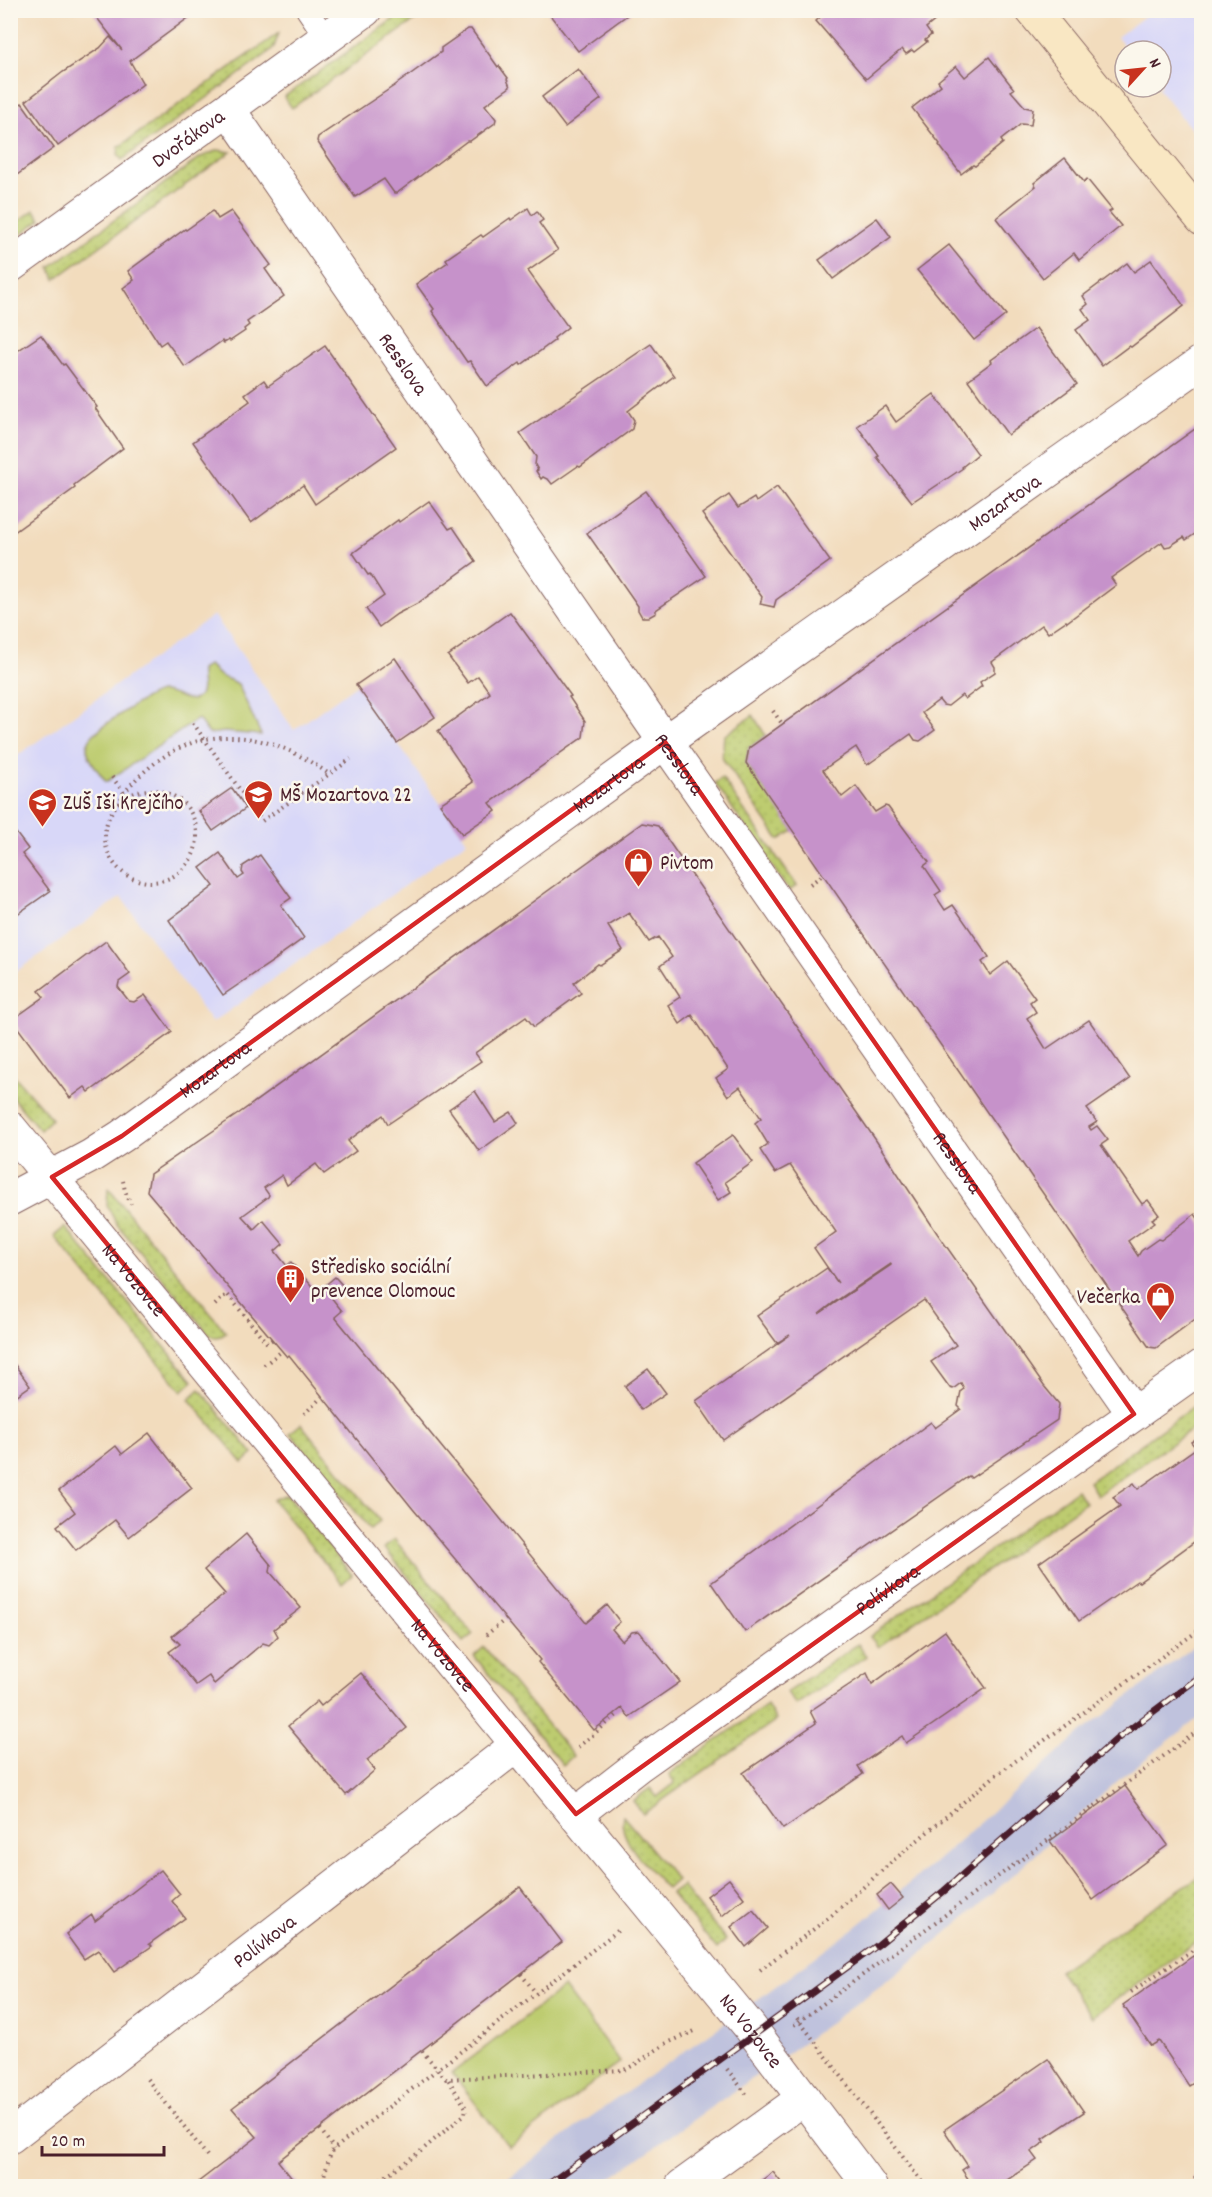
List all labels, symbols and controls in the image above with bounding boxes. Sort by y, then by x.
north arrow [1113,39,1173,99]
text: N [1142,55,1166,72]
street label: Dvořákova [147,103,233,177]
street label: Resslova [369,328,434,404]
street label: Mozartova [963,468,1049,541]
street label: Resslova [645,728,711,803]
street label: Mozartova [567,749,653,822]
school or university icon: MŠ Mozartova 22 [243,778,275,820]
place label: MŠ Mozartova 22 [280,782,412,812]
school or university icon: ZUŠ Iši Krejčího [26,786,58,828]
place label: ZUŠ Iši Krejčího [63,790,184,820]
shop icon: Pivtom [623,846,655,888]
place label: Pivtom [660,850,714,880]
street label: Mozartova [174,1034,260,1108]
street label: Resslova [923,1126,989,1202]
street label: Na Vozovce [93,1238,172,1325]
place label: Středisko sociální prevence Olomouc [311,1254,456,1308]
building icon: Středisko sociální prevence Olomouc [274,1262,306,1304]
shop icon: Večerka [1145,1280,1177,1322]
place label: Večerka [1077,1284,1141,1314]
street label: Polívkova [850,1558,928,1625]
street label: Na Vozovce [401,1613,481,1700]
street label: Polívkova [228,1908,305,1977]
street label: Na Vozovce [710,1988,788,2076]
scale bar [42,2119,164,2157]
text: 20 m [51,2130,85,2155]

